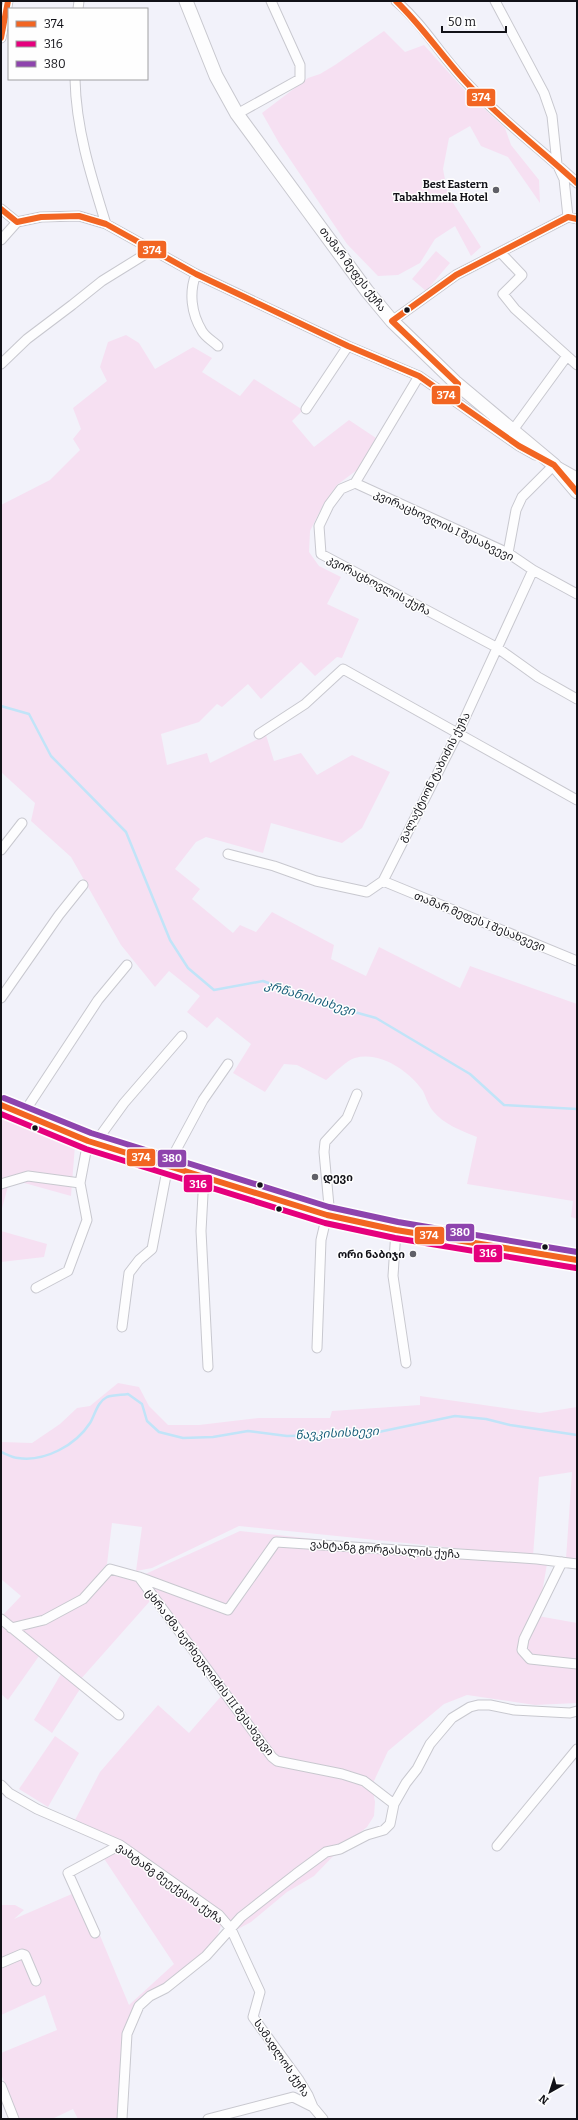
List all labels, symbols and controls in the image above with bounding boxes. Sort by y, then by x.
legend [8,8,148,80]
scale bar [442,8,506,34]
text: 50 m [448,15,477,29]
text: 374 [44,17,64,31]
text: 316 [44,37,63,51]
text: 380 [44,57,66,71]
line badge: 374 [466,88,496,107]
text: 374 [472,91,491,104]
place label: Best Eastern Tabakhmela Hotel [393,178,489,204]
marker: Best Eastern Tabakhmela Hotel [491,185,501,195]
street label: თამარ მეფეს ქუჩა [317,224,389,314]
line badge: 374 [137,240,167,259]
text: 374 [143,244,162,257]
unlabelled marker [402,305,412,315]
line badge: 374 [431,385,461,405]
text: 374 [437,389,456,402]
street label: კვირაცხოვლის I შესახვევი [372,487,516,564]
street label: კვირაცხოვლის ქუჩა [325,553,433,618]
street label: გალაქტიონ ტაბიძის ქუჩა [396,710,473,844]
street label: თამარ მეფეს I შესახვევი [412,889,547,954]
water label: კრწანისისხევი [263,978,358,1019]
unlabelled marker [30,1123,40,1133]
line badge: 374 [126,1148,156,1167]
line badge: 380 [157,1149,187,1168]
text: 374 [132,1151,151,1164]
text: 380 [162,1152,182,1165]
place label: დევი [323,1171,353,1184]
marker: დევი [310,1172,320,1182]
line badge: 316 [183,1174,213,1193]
text: 316 [189,1178,207,1191]
unlabelled marker [255,1180,265,1190]
unlabelled marker [274,1204,284,1214]
line badge: 380 [445,1223,475,1242]
line badge: 374 [414,1226,445,1245]
text: 380 [450,1226,470,1239]
text: 374 [420,1229,439,1242]
unlabelled marker [540,1242,550,1252]
line badge: 316 [473,1244,503,1263]
text: 316 [479,1247,497,1260]
place label: ორი ნაბიჯი [338,1248,405,1261]
marker: ორი ნაბიჯი [408,1249,418,1259]
water label: წავკისისხევი [295,1424,380,1442]
street label: ვახტანგ გორგასალის ქუჩა [310,1538,460,1561]
street label: ცხრა ძმა ხერხეულიძის III შესახვევი [143,1586,277,1758]
street label: ვახტანგ მეექვსის ქუჩა [114,1841,225,1926]
street label: სამადლოს ქუჩა [251,2017,312,2099]
north arrow [530,2072,570,2112]
text: N [536,2091,551,2107]

